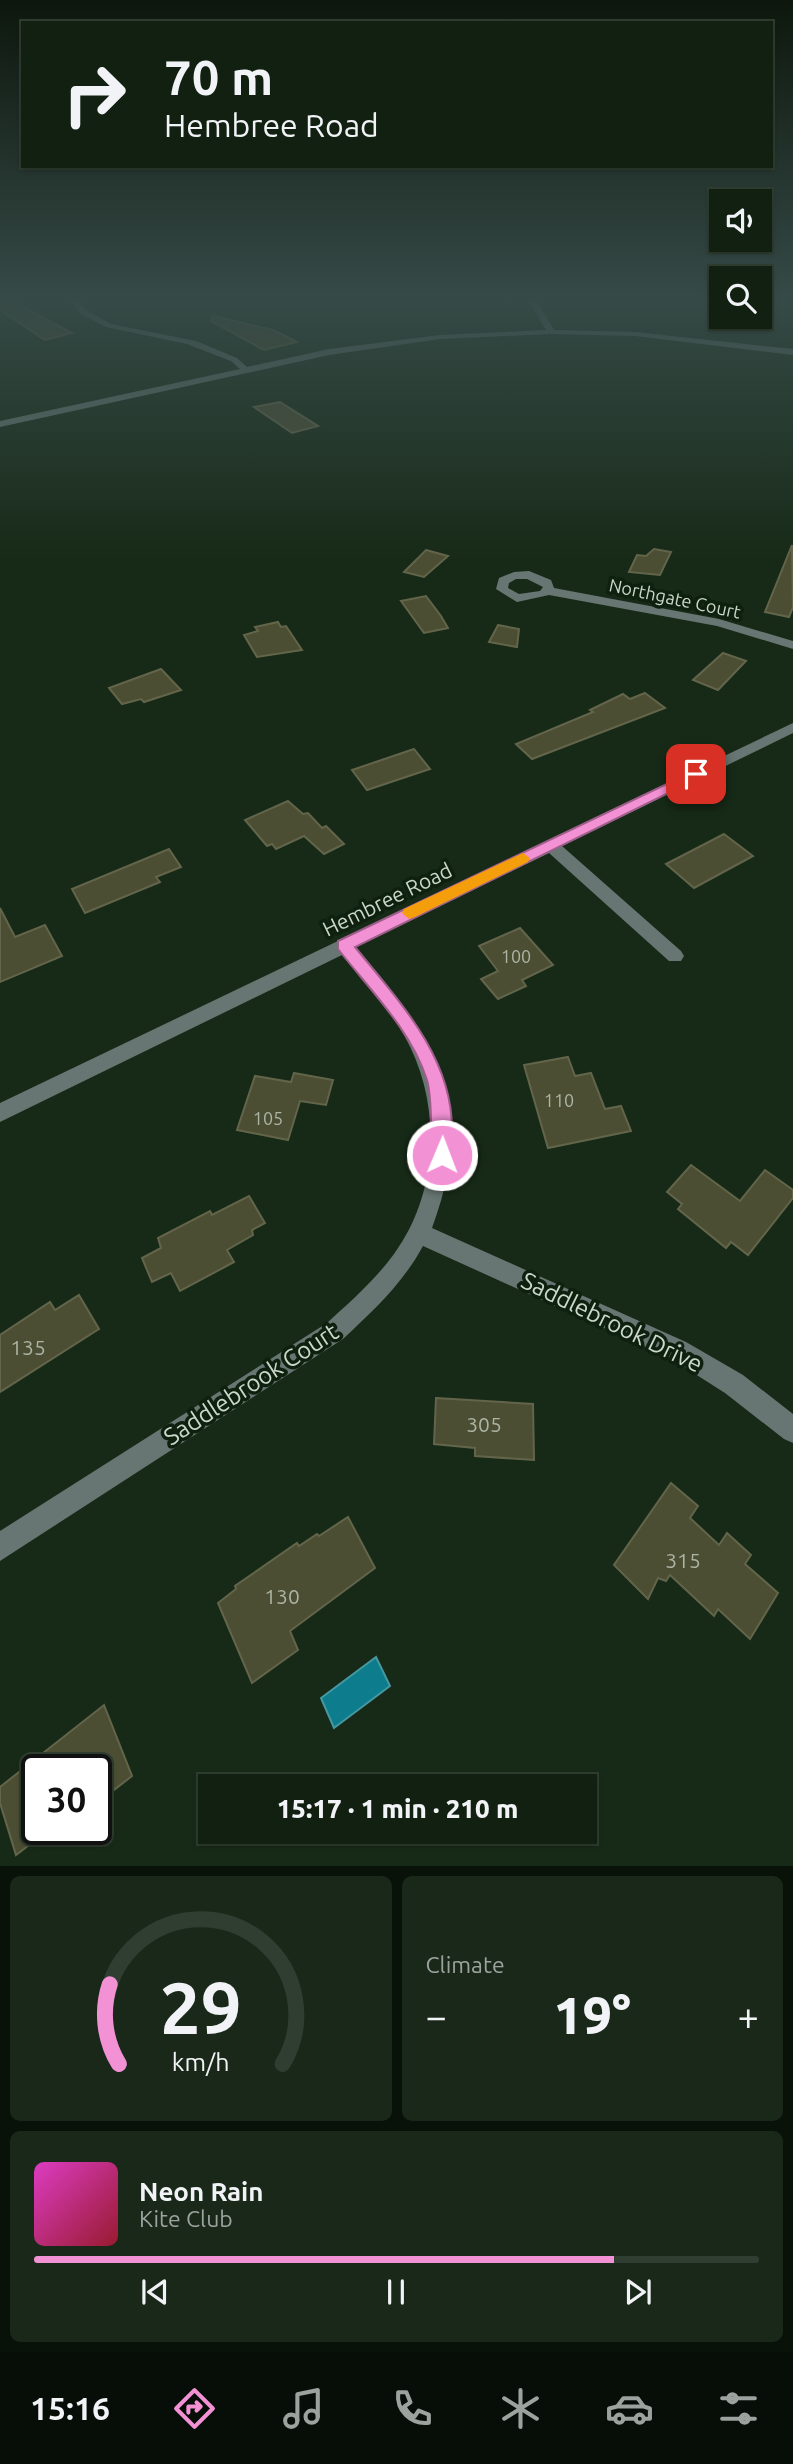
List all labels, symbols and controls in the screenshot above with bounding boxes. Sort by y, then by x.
icon: right [49,49,140,140]
text: 70 m [164,49,273,104]
text: Hembree Road [164,107,379,143]
map controls [709,189,772,329]
button: sound [709,189,772,252]
button: search [709,266,772,329]
street label: Northgate Court [607,574,743,622]
pin [666,744,726,804]
icon: arrive [677,755,715,793]
street label: Hembree Road [318,857,456,941]
house number: 100 [501,946,531,966]
house number: 110 [544,1090,574,1110]
house number: 105 [253,1108,283,1128]
position arrow [405,1118,479,1192]
street label: Saddlebrook Drive [517,1266,707,1378]
street label: Saddlebrook Court [159,1317,344,1450]
house number: 135 [10,1335,46,1359]
house number: 305 [466,1412,502,1436]
house number: 315 [665,1548,701,1572]
house number: 130 [264,1584,300,1608]
speed limit sign: 30 [21,1754,112,1845]
text: 15:17 · 1 min · 210 m [277,1794,518,1823]
text: Climate [426,1952,505,1977]
text: 29 [160,1967,242,2049]
text: 19° [553,1986,631,2044]
text: − [426,1995,447,2037]
text: + [738,1995,759,2037]
text: km/h [172,2048,230,2076]
text: Neon Rain [139,2177,264,2206]
text: Kite Club [139,2206,233,2231]
icon: previous [136,2273,174,2311]
icon: pause [377,2273,415,2311]
icon: next [619,2273,657,2311]
icon: directions [170,2384,219,2433]
icon: music [279,2384,328,2433]
icon: phone [388,2384,437,2433]
icon: climate [496,2384,545,2433]
icon: car [605,2384,654,2433]
icon: filters [714,2384,763,2433]
text: 15:16 [30,2390,110,2426]

